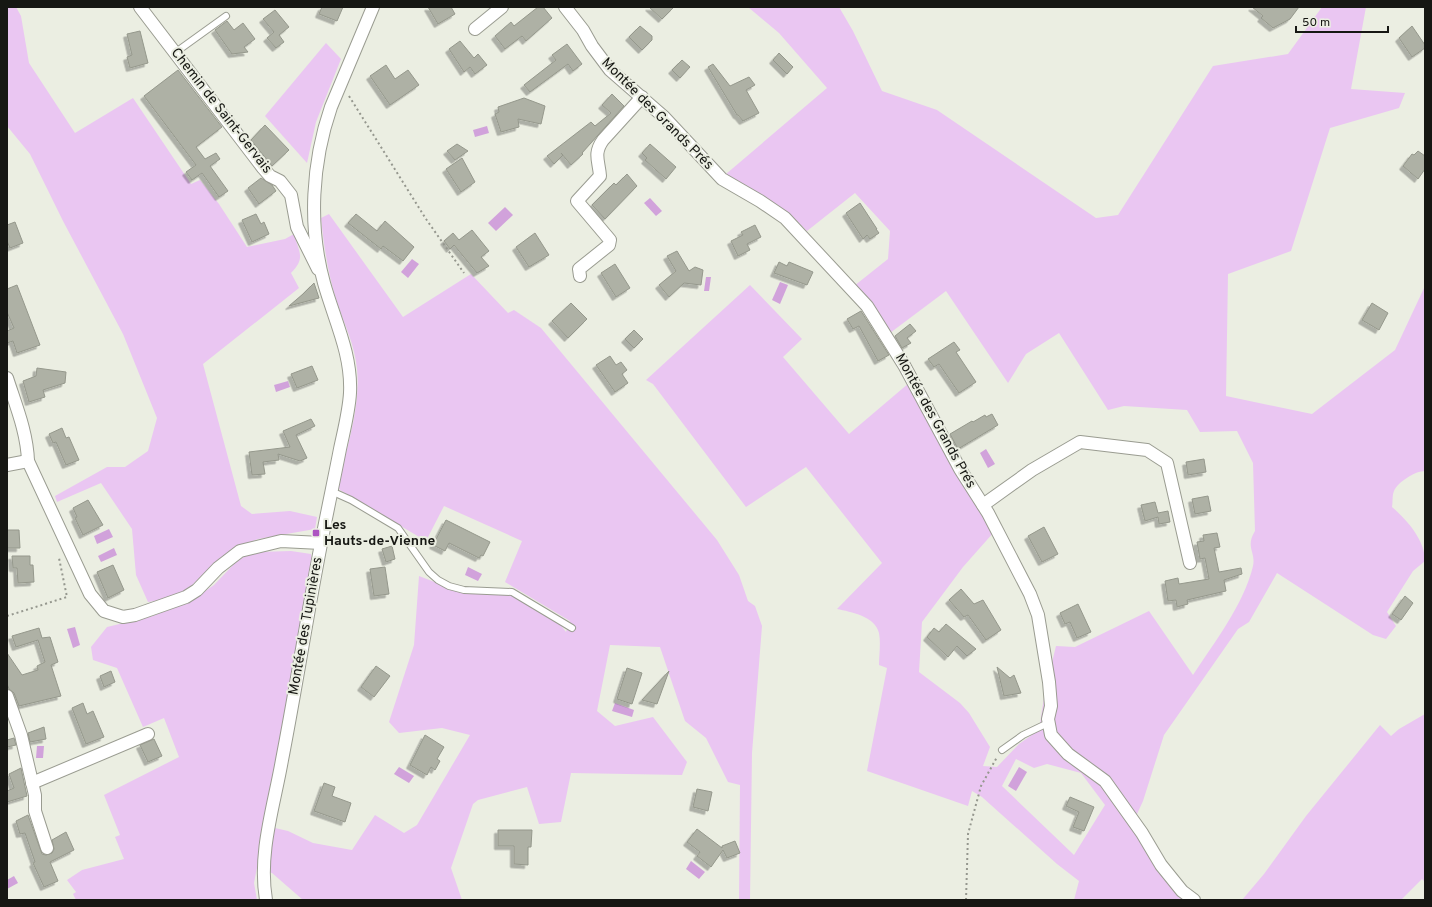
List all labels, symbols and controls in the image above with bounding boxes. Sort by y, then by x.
scale bar [1296,8,1388,34]
text: 50 m [1302,15,1330,31]
street label: Chemin de Saint-Gervais [167,45,275,177]
street label: Montée des Grands Prés [597,54,717,174]
street label: Montée des Grands Prés [891,351,979,491]
place label: Les Hauts-de-Vienne [324,517,435,550]
marker: Les Hauts-de-Vienne [311,528,321,538]
street label: Montée des Tupinières [285,556,327,696]

